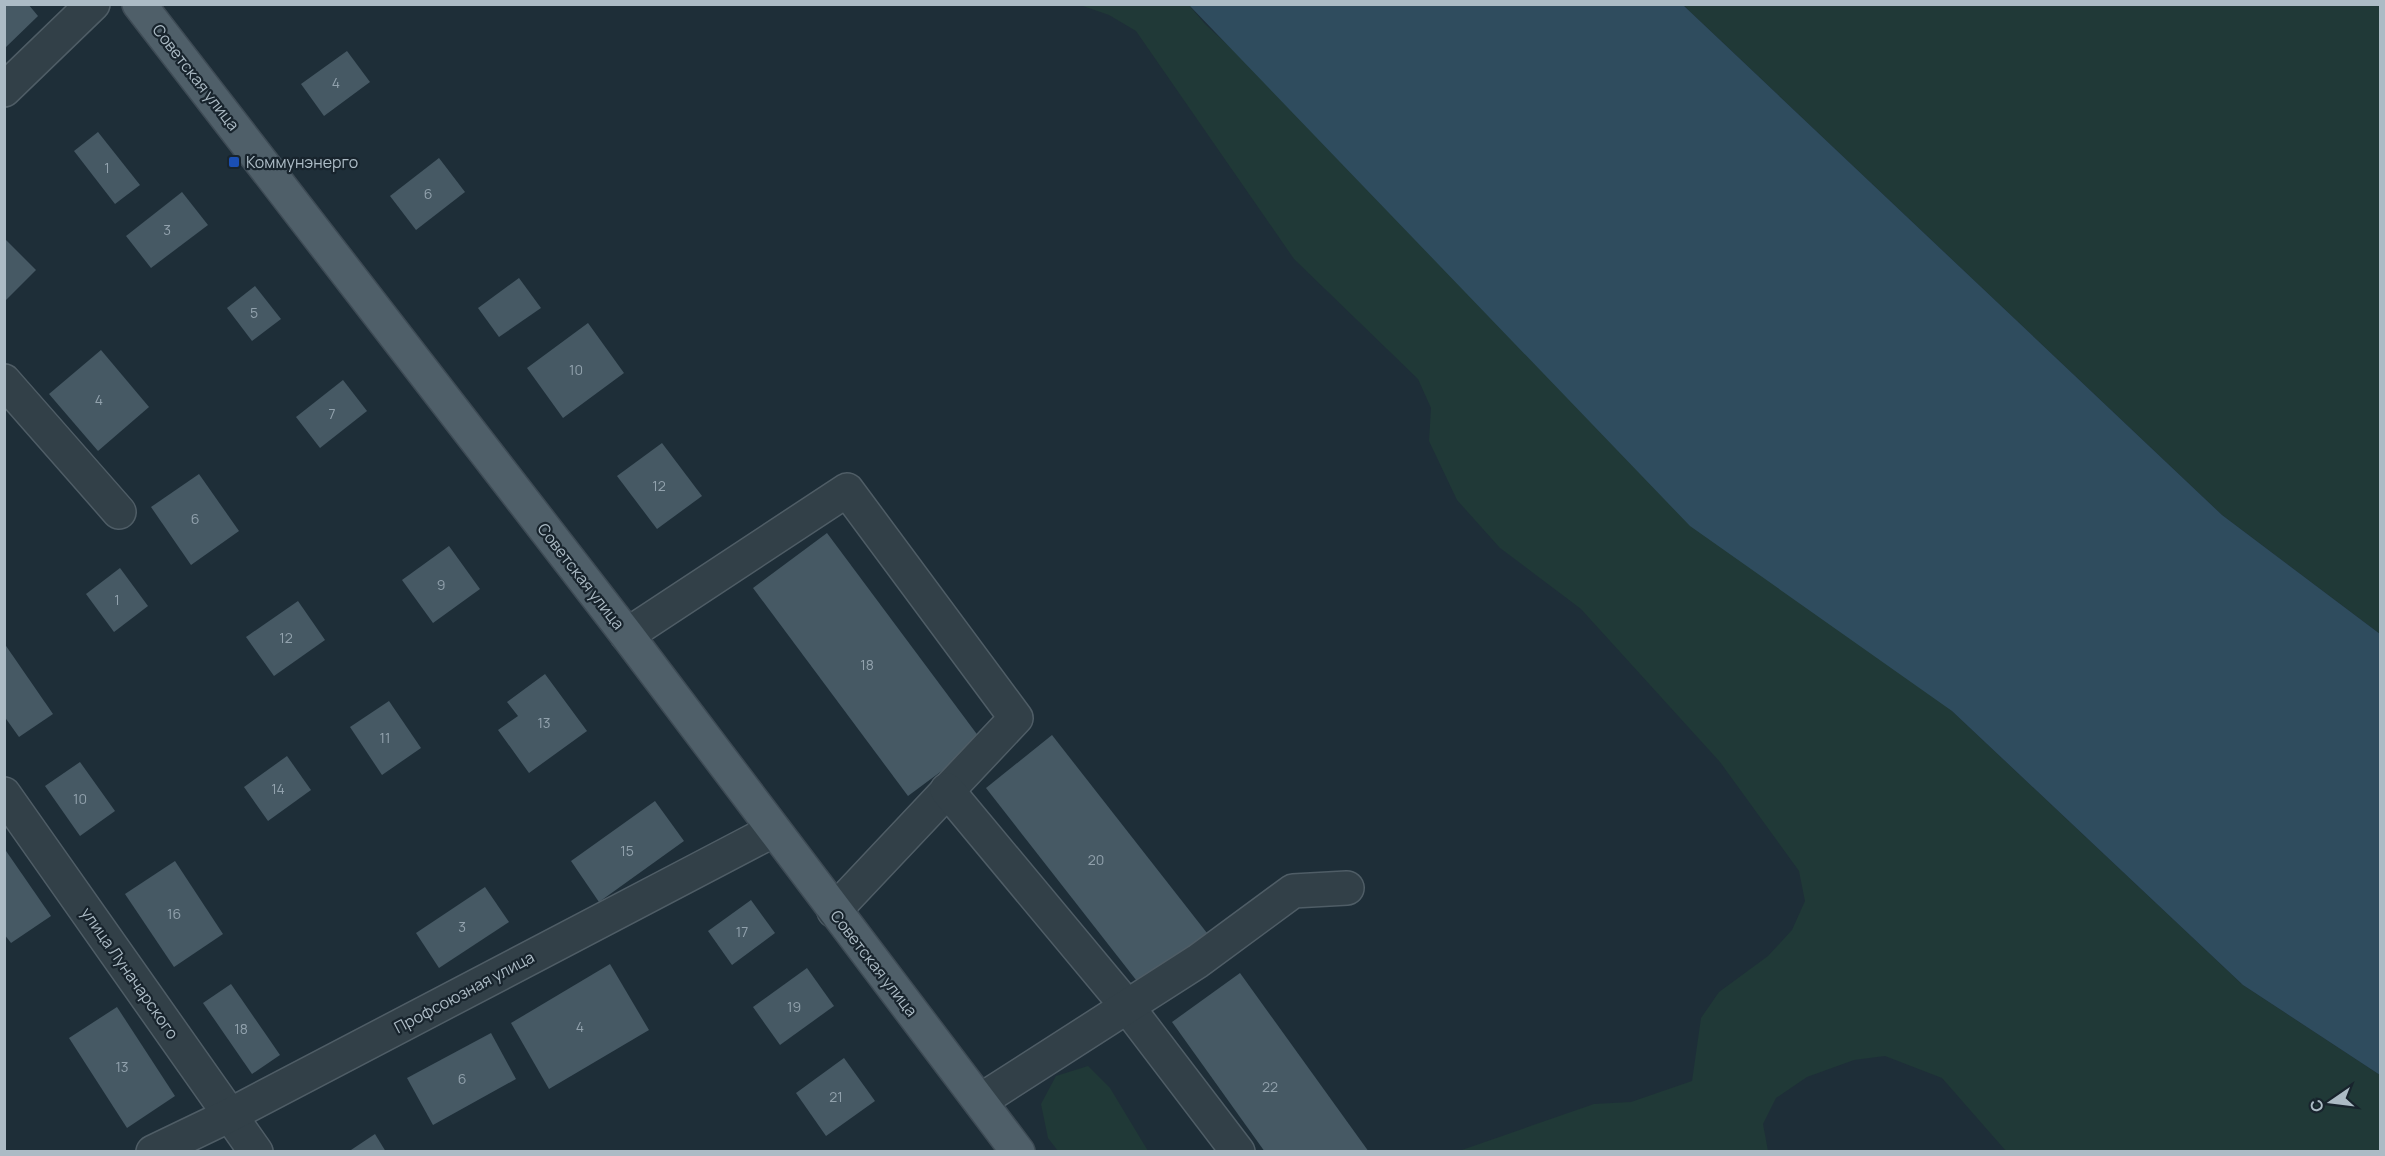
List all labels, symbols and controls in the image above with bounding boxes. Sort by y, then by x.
street label: Советская улица [147,19,245,135]
house number: 4 [332,73,340,92]
place label: Коммунэнерго [246,151,358,173]
marker: Коммунэнерго [227,155,241,169]
house number: 1 [104,158,110,177]
house number: 6 [424,184,432,203]
house number: 3 [163,220,171,239]
house number: 5 [250,303,258,322]
house number: 10 [569,360,583,379]
house number: 4 [95,390,103,409]
house number: 7 [328,404,336,423]
house number: 12 [652,476,666,495]
house number: 6 [191,509,199,528]
street label: Советская улица [532,518,630,634]
house number: 9 [437,575,445,594]
house number: 1 [114,590,120,609]
house number: 12 [279,628,293,647]
house number: 18 [860,655,874,674]
house number: 13 [537,713,551,732]
house number: 11 [380,728,390,747]
house number: 14 [271,779,285,798]
house number: 10 [73,789,87,808]
house number: 15 [620,841,634,860]
house number: 20 [1088,850,1104,869]
street label: улица Луначарского [76,903,184,1043]
house number: 16 [167,904,181,923]
street label: Советская улица [825,905,923,1021]
house number: 3 [458,917,466,936]
house number: 17 [736,922,748,941]
street label: Профсоюзная улица [390,946,538,1038]
house number: 19 [787,997,801,1016]
house number: 4 [576,1017,584,1036]
house number: 18 [234,1019,248,1038]
house number: 13 [115,1057,129,1076]
house number: 6 [458,1069,466,1088]
north arrow [2301,1072,2361,1132]
house number: 22 [1262,1077,1278,1096]
house number: 21 [829,1087,843,1106]
text: С [2304,1097,2329,1114]

